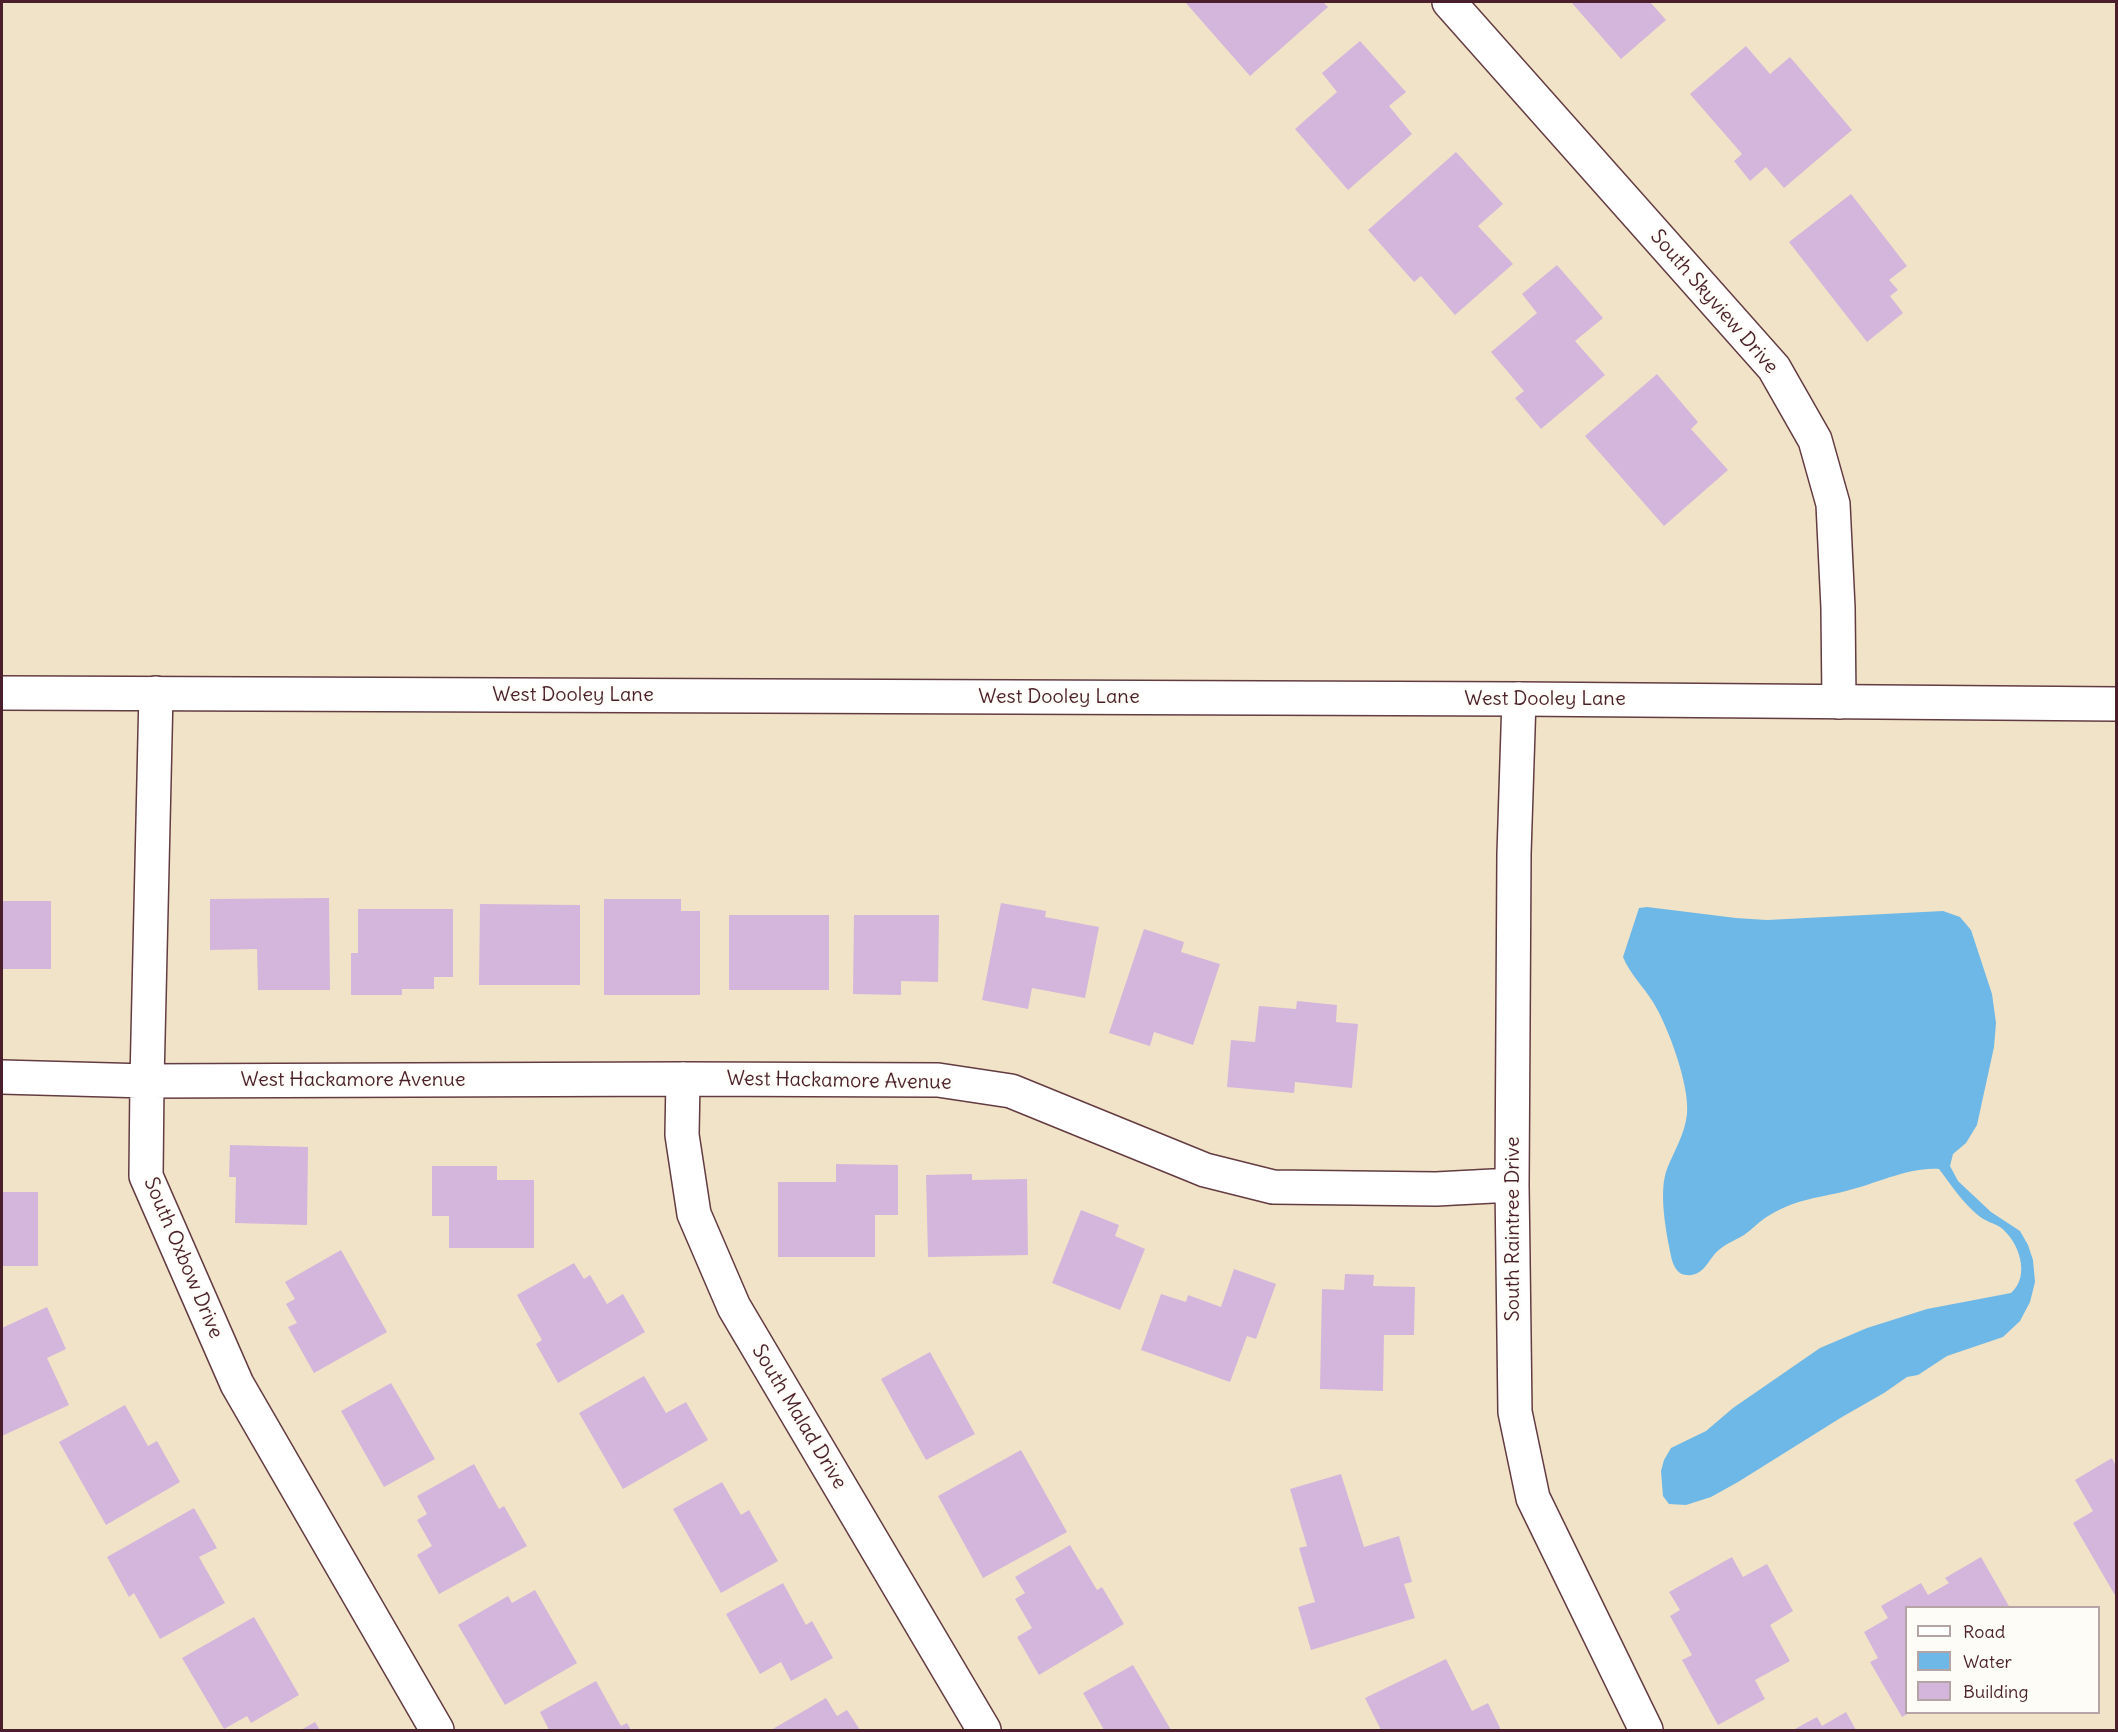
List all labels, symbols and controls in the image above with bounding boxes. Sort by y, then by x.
street label: South Skyview Drive [1645,225,1783,379]
street label: West Dooley Lane [492,683,654,707]
street label: West Dooley Lane [978,685,1140,709]
street label: West Dooley Lane [1464,687,1626,711]
street label: West Hackamore Avenue [726,1067,952,1095]
street label: West Hackamore Avenue [240,1068,466,1092]
street label: South Raintree Drive [1501,1137,1525,1321]
street label: South Oxbow Drive [138,1174,228,1342]
street label: South Malad Drive [746,1340,852,1494]
legend [1905,1606,2100,1714]
text: Road [1963,1620,2005,1643]
text: Water [1963,1650,2012,1673]
text: Building [1963,1680,2028,1703]

